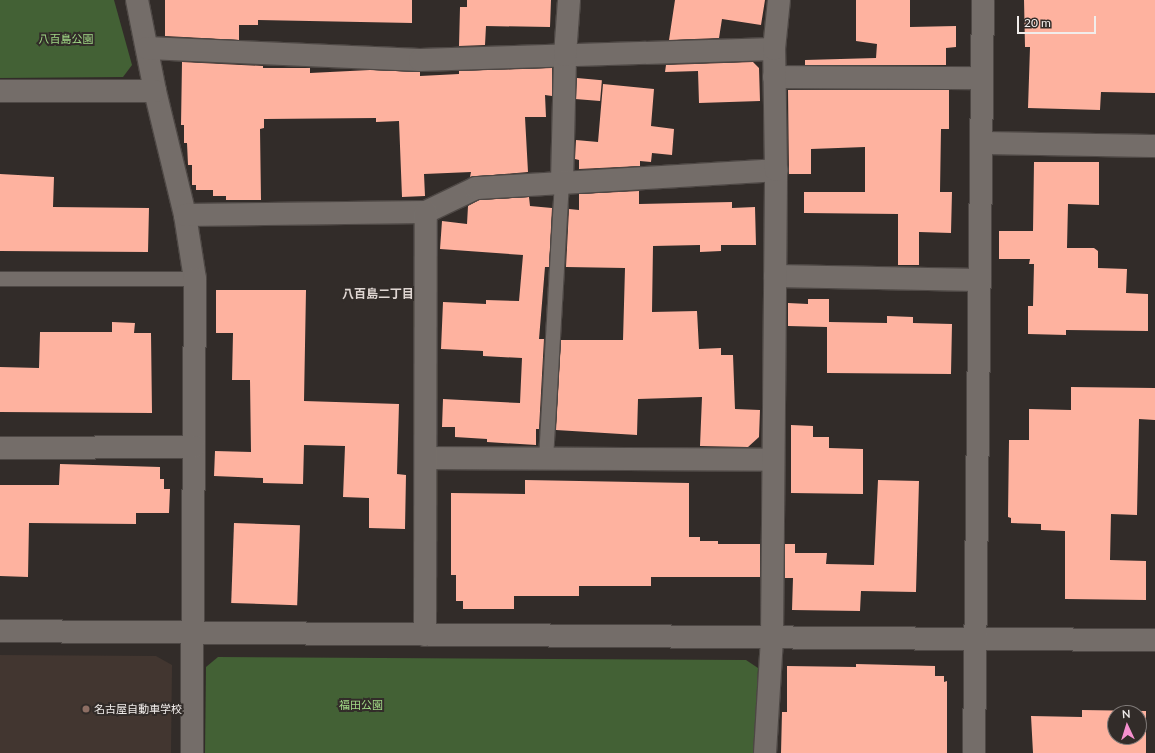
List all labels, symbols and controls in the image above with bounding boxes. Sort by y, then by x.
scale bar [1019,8,1098,34]
text: 20 m [1024,15,1051,30]
park label: 八百島公園 [39,32,93,46]
district label: 八百島二丁目 [342,287,414,301]
park label: 福田公園 [339,698,383,712]
place label: 名古屋自動車学校 [94,702,182,716]
marker: 名古屋自動車学校 [81,704,91,714]
north arrow [1107,705,1147,745]
text: N [1122,707,1131,720]

